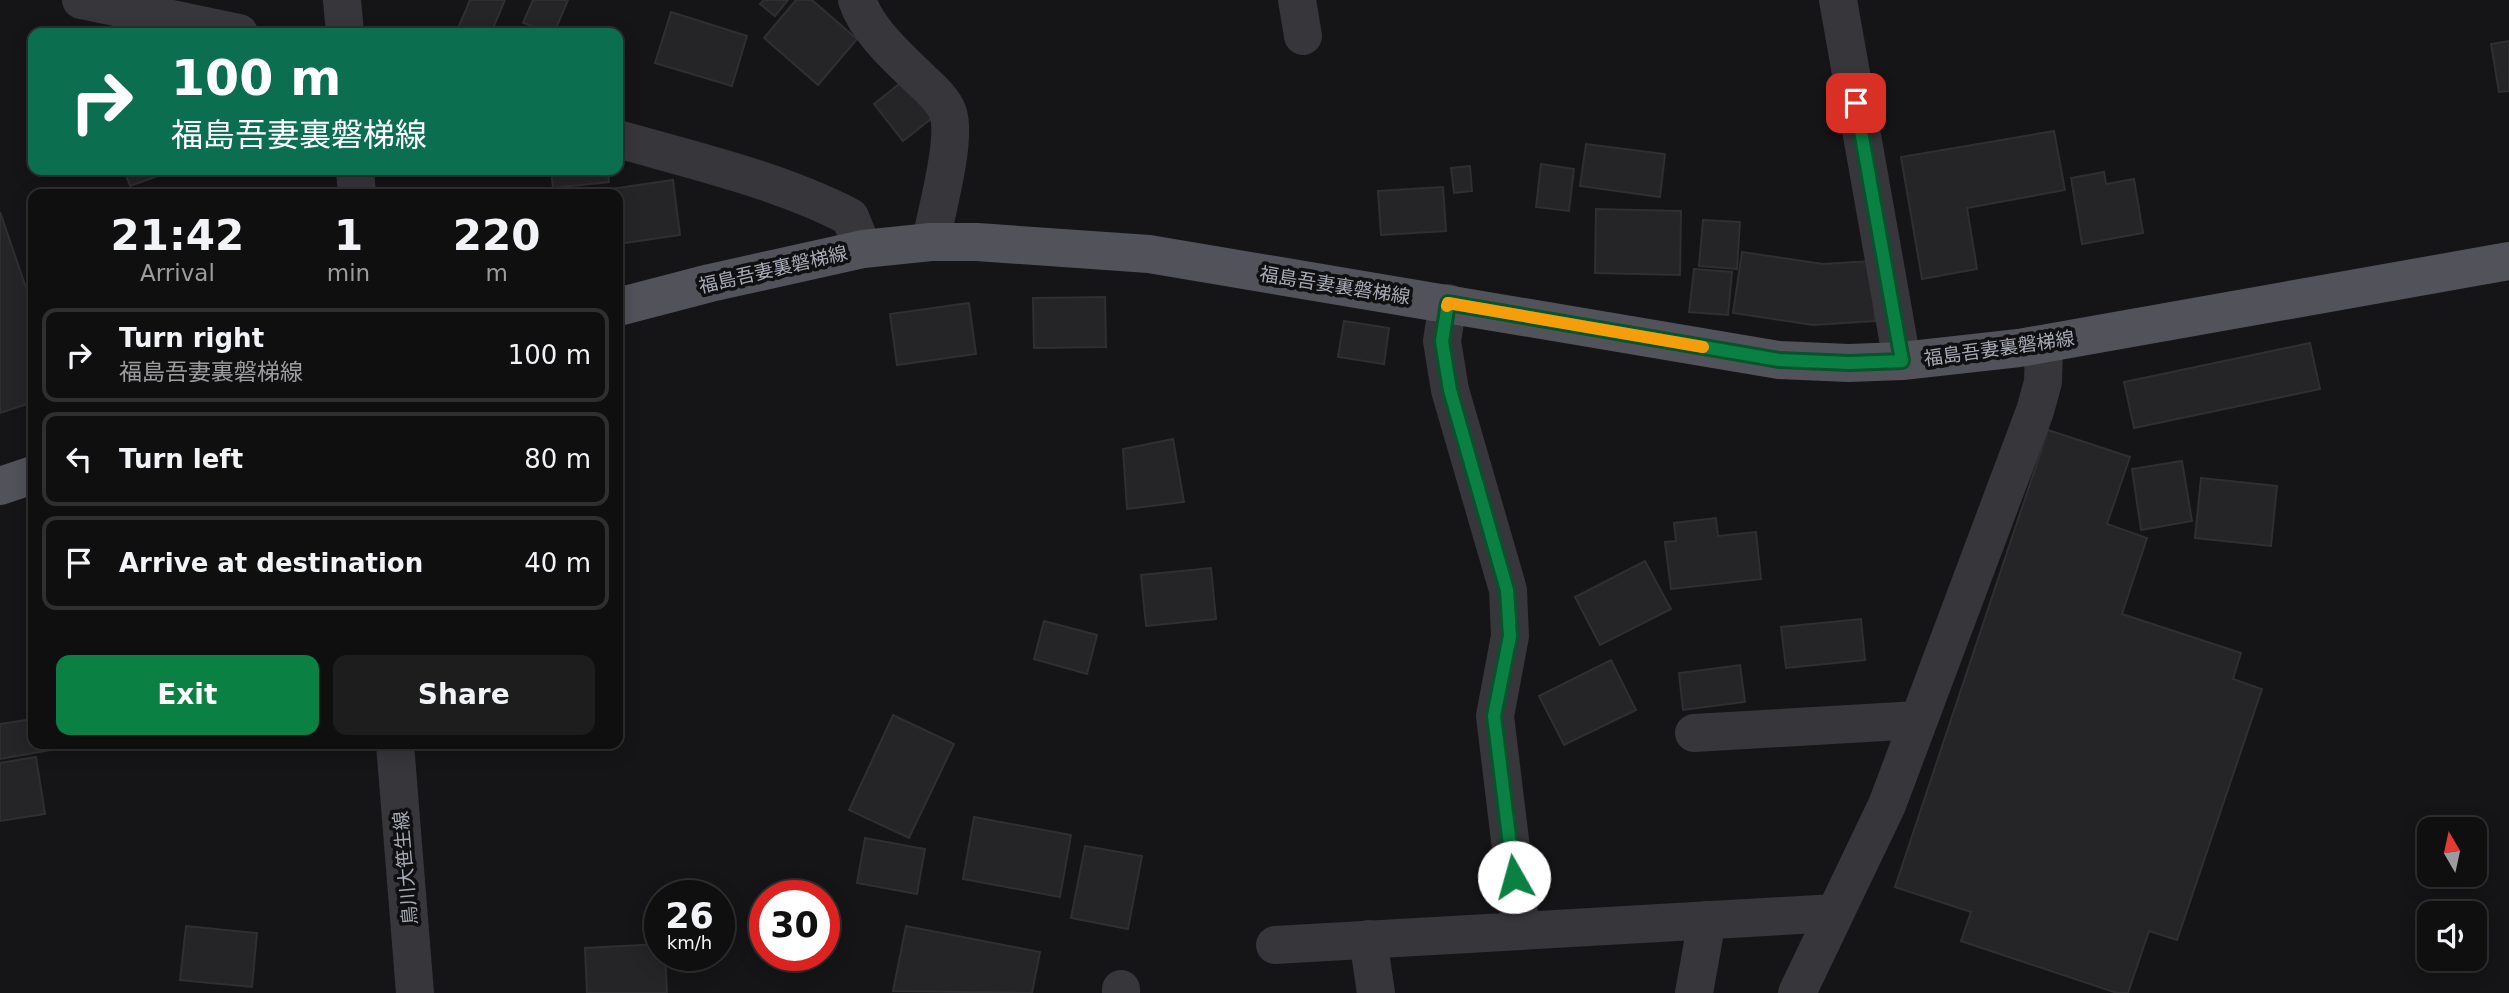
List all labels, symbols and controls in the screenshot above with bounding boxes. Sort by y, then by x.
text: 100 m [171,50,341,107]
icon: right [56,56,147,147]
pin [1826,73,1886,133]
icon: arrive [1837,84,1875,122]
text: 福島吾妻裏磐梯線 [171,116,427,154]
text: 21:42 [111,211,244,260]
text: 1 [334,211,363,260]
text: 220 [453,211,540,260]
street label: 福島吾妻裏磐梯線 [696,241,850,297]
text: Arrival [140,260,215,286]
text: min [327,260,370,286]
text: m [485,260,508,286]
street label: 福島吾妻裏磐梯線 [1258,262,1412,308]
text: Turn right [119,323,264,353]
street label: 福島吾妻裏磐梯線 [1922,327,2076,369]
icon: right [60,336,98,374]
text: 100 m [508,340,591,370]
text: 福島吾妻裏磐梯線 [119,359,303,385]
icon: left [60,440,98,478]
text: Turn left [119,444,243,474]
text: 80 m [524,444,591,474]
icon: arrive [60,544,98,582]
text: Arrive at destination [119,548,423,578]
text: 40 m [524,548,591,578]
button: Exit [56,655,319,735]
button: Share [333,655,595,735]
street label: 鳥川大笹生線 [389,810,421,926]
north arrow [2417,817,2487,887]
map controls [2417,817,2487,971]
position arrow [1477,840,1551,914]
speed limit sign: 30 [749,880,840,971]
text: 26 [665,896,714,936]
button: sound [2417,901,2487,971]
text: km/h [667,932,712,953]

